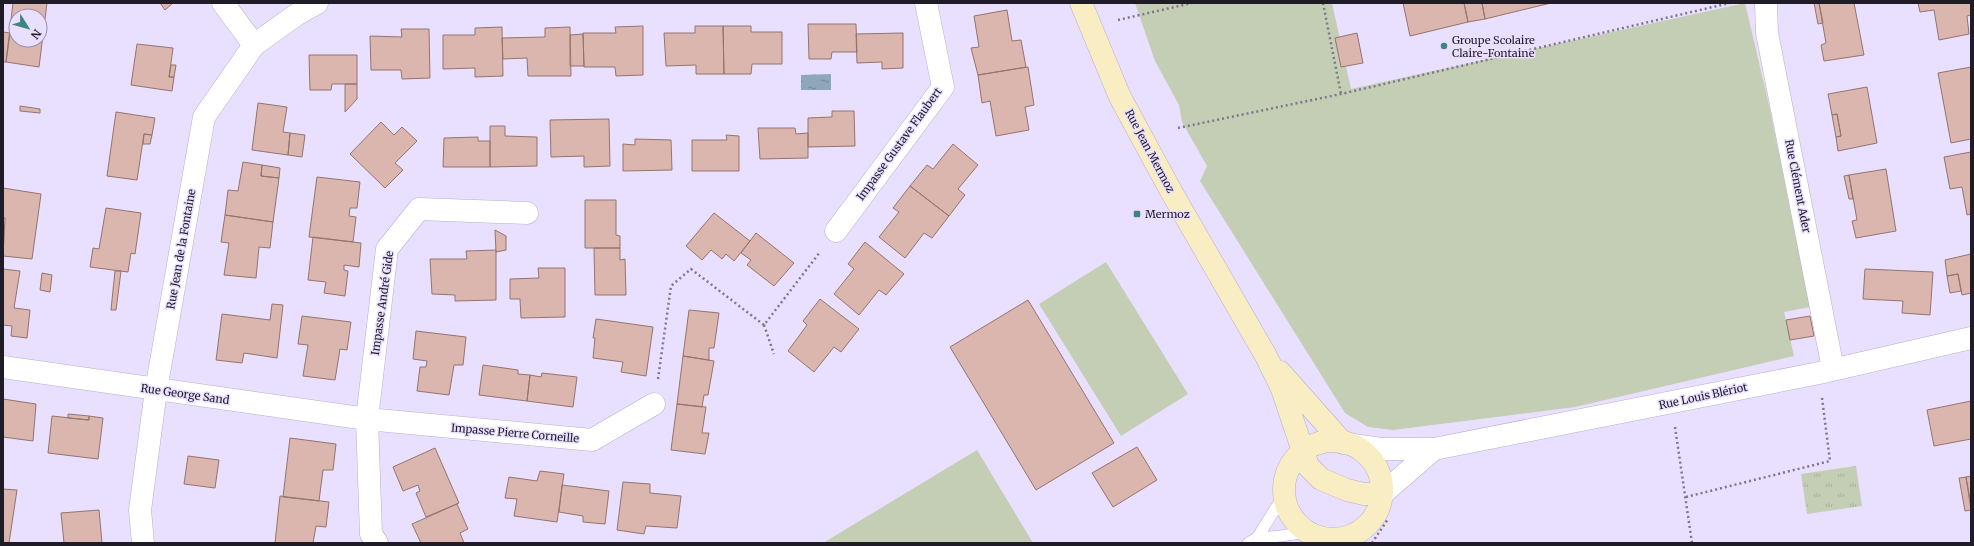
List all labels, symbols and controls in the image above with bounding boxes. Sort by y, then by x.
north arrow [8,8,48,48]
text: N [28,26,44,42]
place label: Groupe Scolaire Claire-Fontaine [1452,33,1535,60]
marker: Groupe Scolaire Claire-Fontaine [1439,41,1449,51]
street label: Impasse Gustave Flaubert [853,84,945,203]
street label: Rue Jean Mermoz [1122,107,1178,195]
street label: Rue Clément Ader [1782,138,1814,234]
street label: Rue Jean de la Fontaine [164,188,199,310]
place label: Mermoz [1145,207,1190,221]
marker: Mermoz [1132,209,1142,219]
street label: Impasse André Gide [368,250,396,356]
street label: Rue Louis Blériot [1657,380,1749,412]
street label: Rue George Sand [140,381,231,407]
street label: Impasse Pierre Corneille [450,420,580,446]

